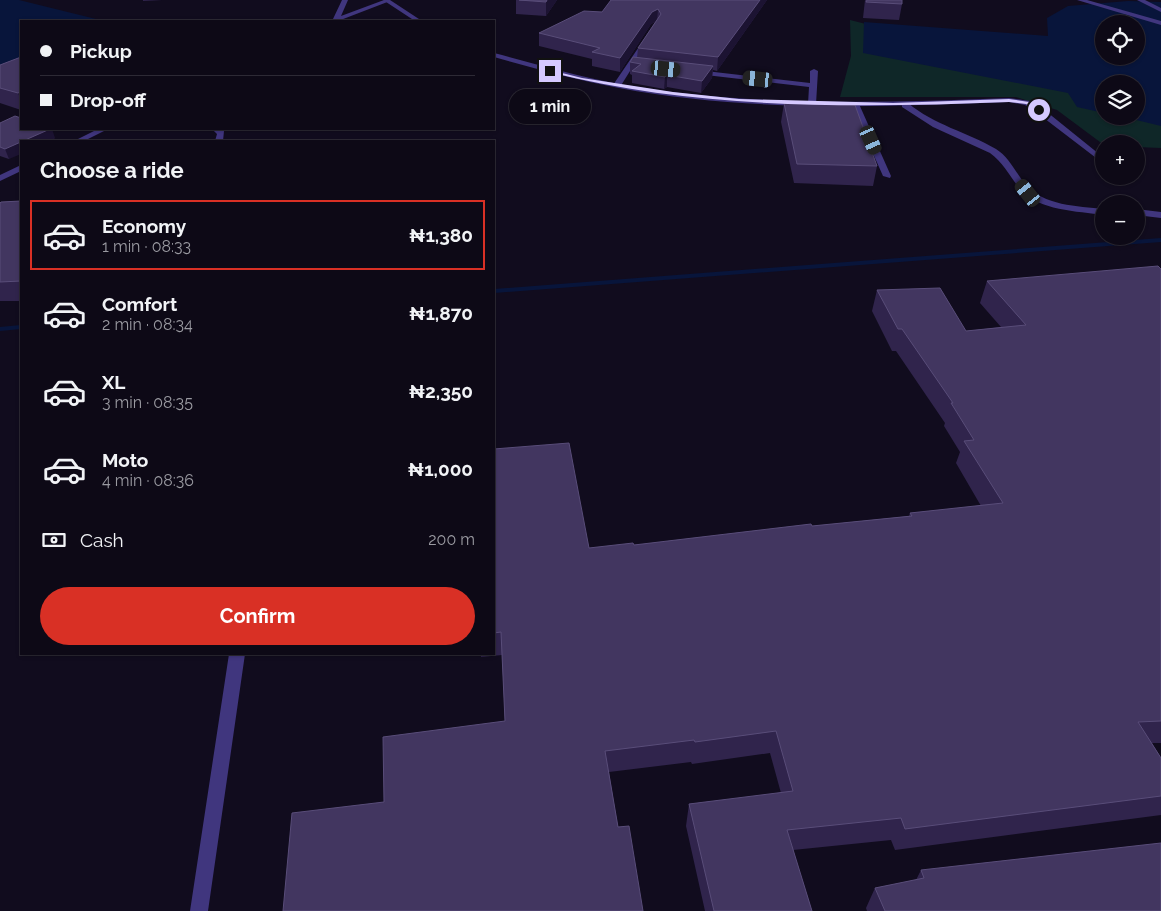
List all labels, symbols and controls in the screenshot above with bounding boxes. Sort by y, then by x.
map controls [1095,15,1145,245]
button: locate [1095,15,1145,65]
text: Pickup [70,40,132,62]
route end [539,60,561,82]
car [650,60,681,78]
car [742,70,773,88]
button: layers [1095,75,1145,125]
callout: 1 min [509,88,591,124]
text: Drop-off [70,89,146,111]
text: 1 min [530,97,570,116]
route start [1028,99,1050,121]
car [858,123,883,157]
button: + [1095,135,1145,185]
text: Choose a ride [40,157,184,183]
car [1012,177,1043,209]
button: − [1095,195,1145,245]
icon: car [42,213,87,258]
text: Economy [102,215,186,237]
text: ₦1,380 [409,224,473,246]
text: 1 min · 08:33 [102,237,191,256]
icon: car [42,291,87,336]
text: Comfort [102,293,177,315]
text: ₦1,870 [409,302,473,324]
text: 2 min · 08:34 [102,315,193,334]
icon: car [42,369,87,414]
text: XL [102,371,125,393]
text: ₦2,350 [409,380,473,402]
text: 3 min · 08:35 [102,393,193,412]
icon: car [42,447,87,492]
text: Moto [102,449,148,471]
text: ₦1,000 [408,458,473,480]
text: 4 min · 08:36 [102,471,194,490]
icon: cash [40,526,68,554]
text: Cash [80,529,124,551]
text: 200 m [428,530,475,549]
button: Confirm [40,587,475,645]

